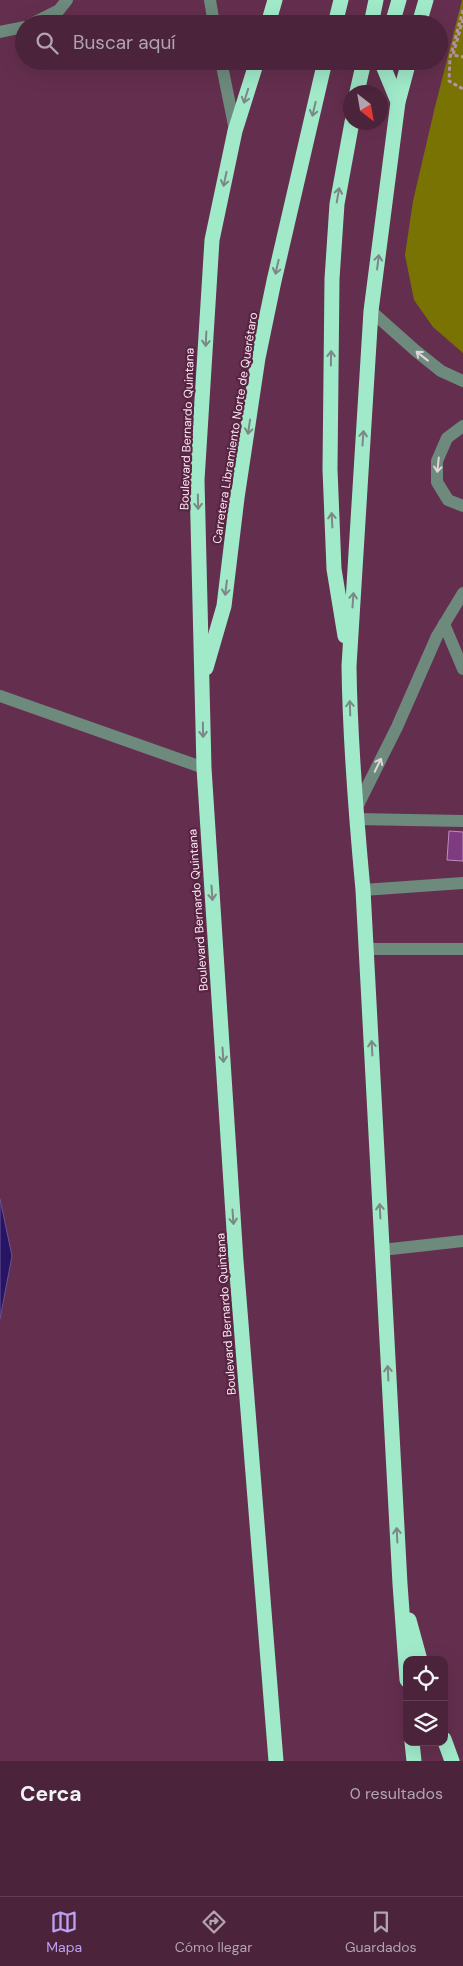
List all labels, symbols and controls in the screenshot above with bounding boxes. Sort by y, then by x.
search box [15,15,448,70]
icon: search [33,29,61,57]
text: Buscar aquí [73,30,176,55]
north arrow [343,85,388,130]
one-way arrow [241,88,250,103]
one-way arrow [309,100,318,116]
one-way arrow [220,170,229,186]
one-way arrow [334,188,344,204]
one-way arrow [373,255,383,271]
one-way arrow [272,258,281,274]
street label: Carretera Libramiento Norte de Querétaro [209,311,261,545]
one-way arrow [201,331,210,347]
street label: Boulevard Bernardo Quintana [176,348,198,510]
one-way arrow [326,350,336,366]
one-way arrow [416,350,429,361]
one-way arrow [243,419,253,435]
one-way arrow [359,430,368,446]
one-way arrow [433,456,443,472]
one-way arrow [193,493,202,509]
one-way arrow [328,512,337,528]
one-way arrow [221,579,231,595]
one-way arrow [349,592,358,608]
one-way arrow [345,700,355,716]
one-way arrow [198,722,208,738]
one-way arrow [374,758,383,773]
street label: Boulevard Bernardo Quintana [184,828,212,992]
one-way arrow [207,884,217,900]
one-way arrow [367,1041,376,1057]
one-way arrow [218,1046,227,1062]
one-way arrow [375,1203,384,1219]
one-way arrow [229,1209,238,1225]
street label: Boulevard Bernardo Quintana [212,1232,240,1396]
one-way arrow [384,1365,393,1381]
one-way arrow [392,1527,402,1544]
map controls [403,1656,448,1746]
button: locate [403,1656,448,1701]
button: layers [403,1701,448,1746]
text: Cerca [20,1780,82,1808]
text: 0 resultados [350,1783,443,1804]
tab: Mapa [46,1908,82,1956]
tab: Cómo llegar [175,1908,252,1956]
tab: Guardados [345,1908,417,1956]

